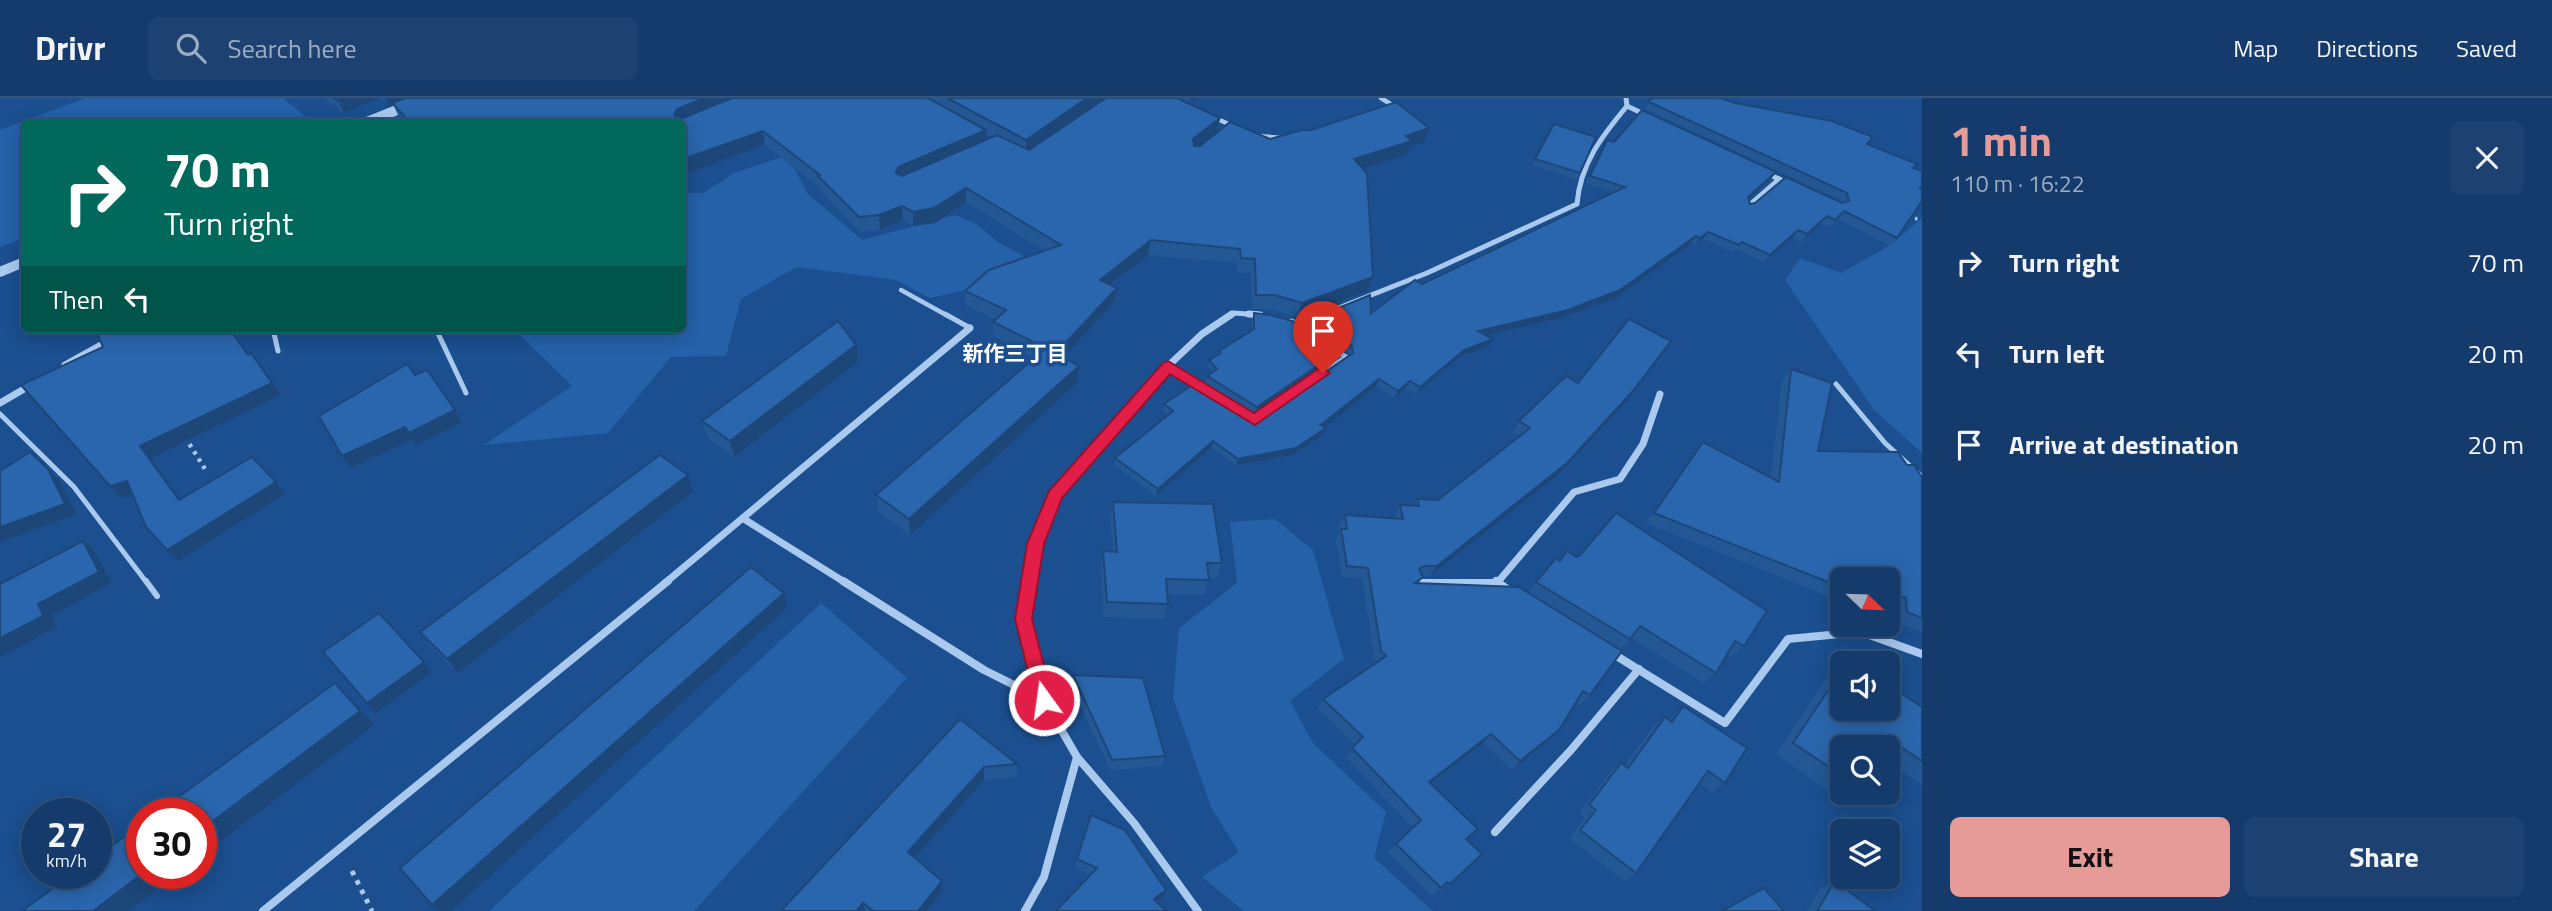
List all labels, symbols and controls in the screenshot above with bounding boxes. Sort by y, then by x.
search box [148,17,638,80]
text: Drivr [35,23,106,73]
icon: search [172,29,210,67]
text: Search here [228,29,357,68]
text: Map [2233,30,2278,66]
text: Directions [2316,30,2418,66]
text: Saved [2456,30,2517,66]
text: 1 min [1950,108,2052,172]
button: close [2450,121,2524,195]
text: 70 m [164,131,271,206]
icon: right [49,147,140,238]
text: 110 m · 16:22 [1950,166,2085,201]
text: Turn right [164,199,293,247]
text: Turn right [2009,243,2120,282]
text: 70 m [2467,243,2524,282]
icon: right [1950,244,1988,282]
text: Then [49,280,104,319]
icon: left [118,280,156,318]
pin [1293,301,1353,373]
icon: arrive [1304,312,1342,350]
text: Turn left [2009,334,2104,373]
text: 20 m [2467,334,2524,373]
icon: left [1950,335,1988,373]
district label: 新作三丁目 [963,337,1068,369]
text: Arrive at destination [2009,425,2239,464]
text: 20 m [2467,425,2524,464]
icon: arrive [1950,426,1988,464]
north arrow [1830,567,1900,637]
map controls [1830,567,1900,889]
button: sound [1830,651,1900,721]
position arrow [1007,663,1081,737]
button: search [1830,735,1900,805]
speed limit sign: 30 [126,798,217,889]
text: 27 [47,807,86,861]
button: Exit [1950,817,2230,897]
button: Share [2244,817,2524,897]
button: layers [1830,819,1900,889]
text: km/h [46,847,87,874]

